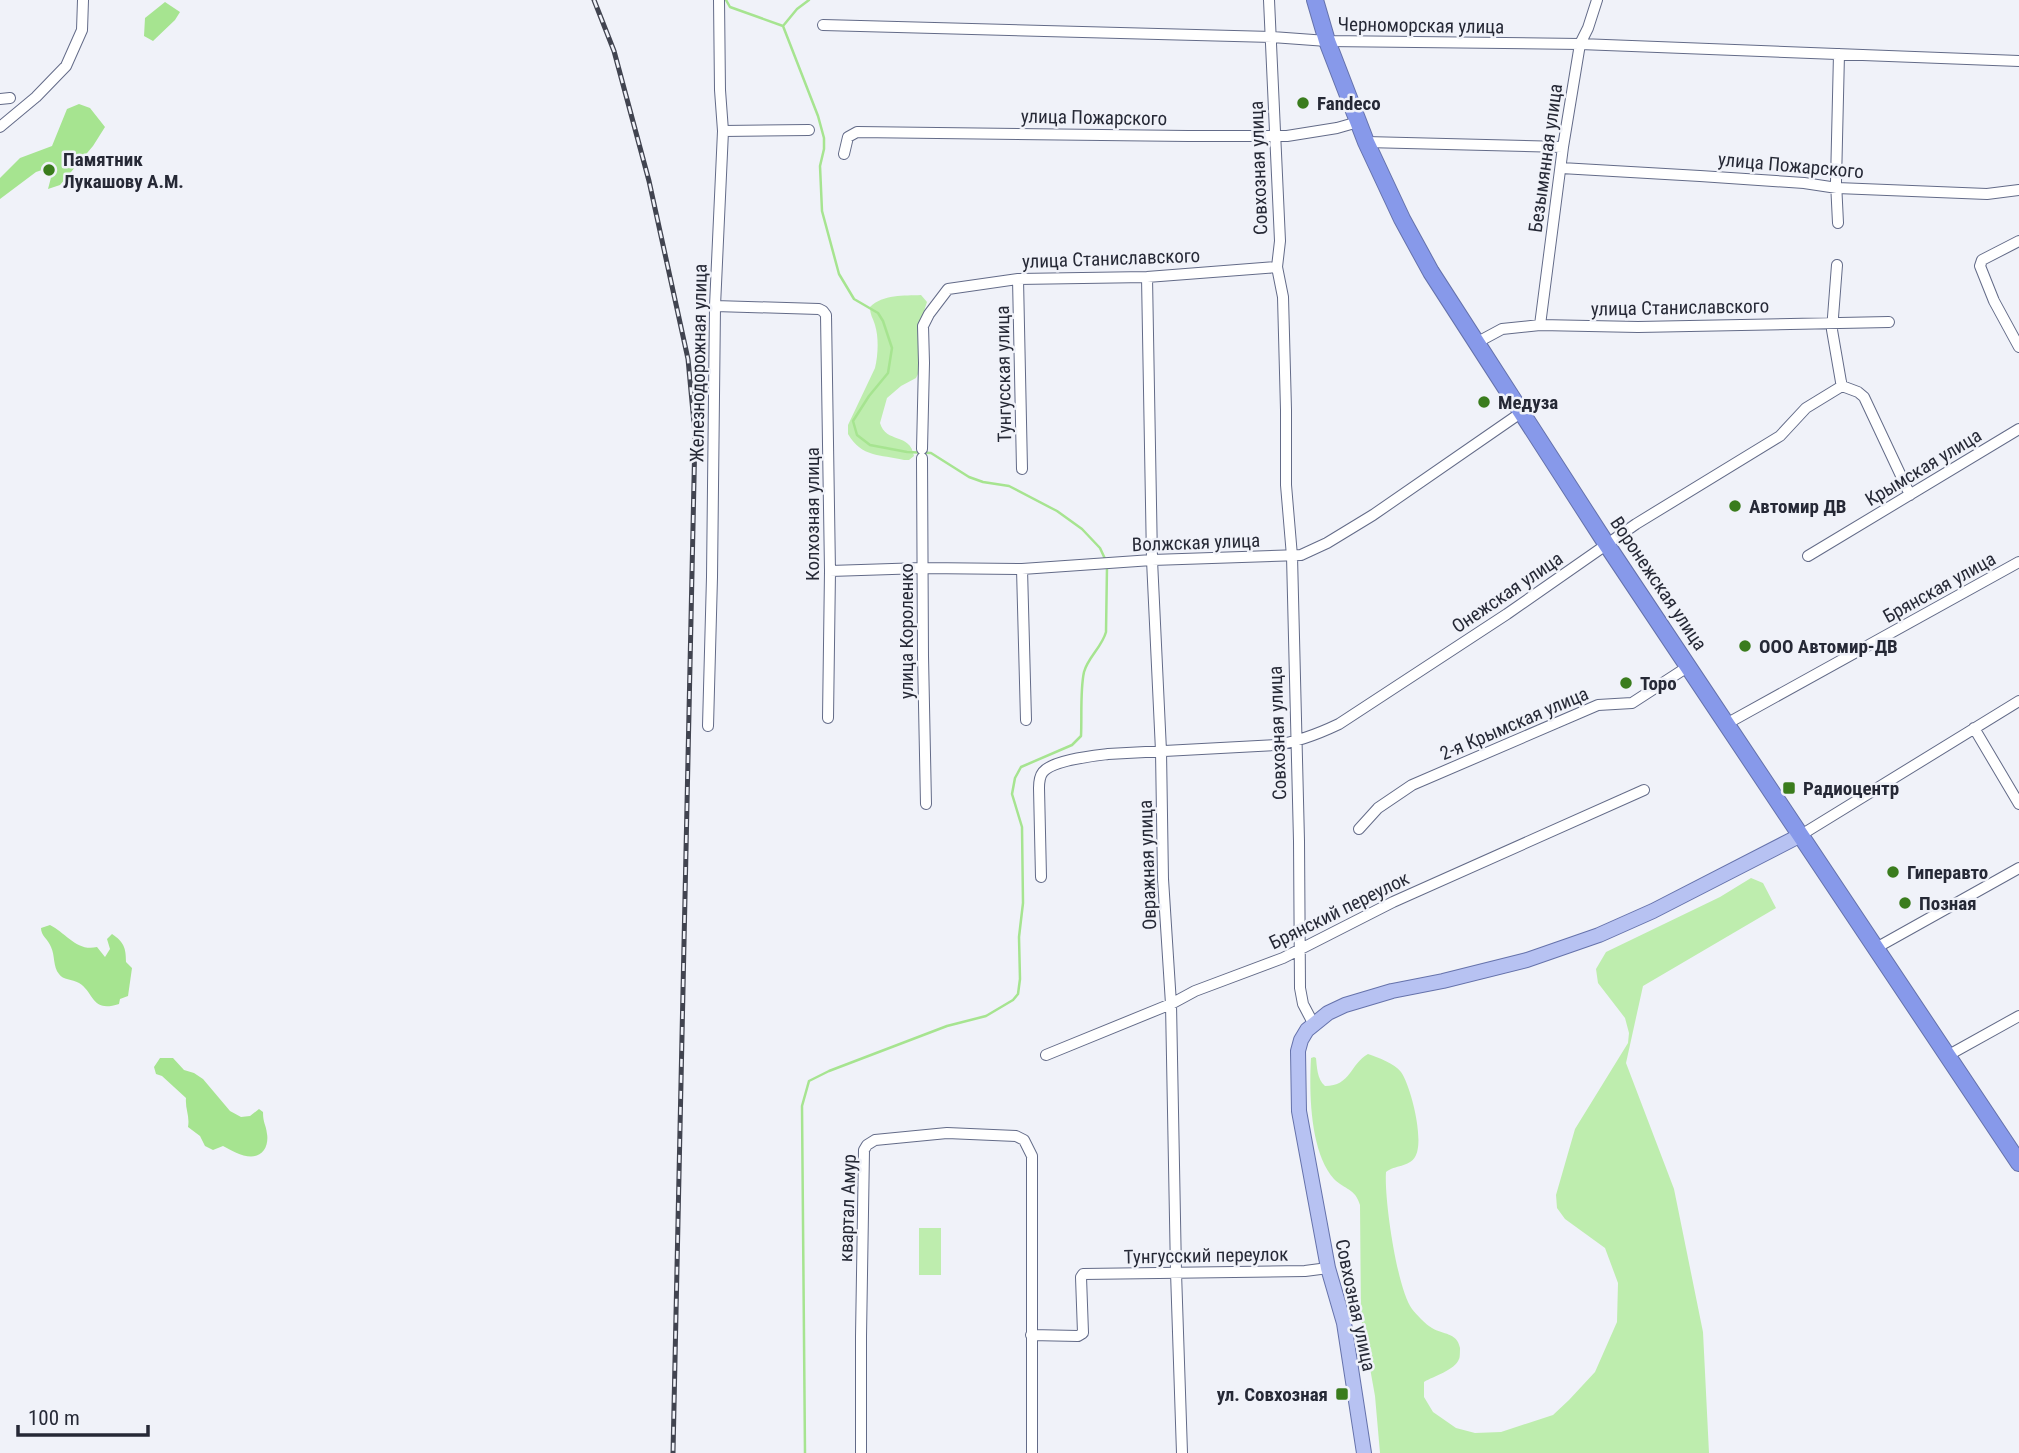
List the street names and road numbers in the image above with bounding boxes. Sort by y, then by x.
street label: Черноморская улица [1338,13,1504,38]
street label: Безымянная улица [1524,82,1567,234]
street label: Совхозная улица [1245,100,1272,236]
street label: улица Пожарского [1021,105,1167,130]
street label: улица Пожарского [1717,148,1865,183]
street label: улица Станиславского [1022,244,1201,273]
street label: Железнодорожная улица [685,264,712,462]
street label: улица Станиславского [1591,294,1769,321]
street label: Тунгусская улица [991,305,1016,443]
street label: Крымская улица [1861,424,1986,511]
street label: Колхозная улица [801,447,824,581]
street label: Воронежская улица [1605,512,1712,654]
street label: Волжская улица [1131,529,1261,556]
street label: Онежская улица [1447,547,1567,638]
street label: Брянская улица [1879,547,2000,628]
street label: улица Короленко [895,563,918,699]
street label: Совхозная улица [1264,665,1291,801]
street label: 2-я Крымская улица [1436,682,1592,765]
street label: Овражная улица [1134,799,1161,931]
street label: Брянский переулок [1265,867,1413,954]
street label: квартал Амур [834,1154,861,1262]
street label: Совхозная улица [1330,1237,1381,1373]
street label: Тунгусский переулок [1123,1243,1289,1268]

